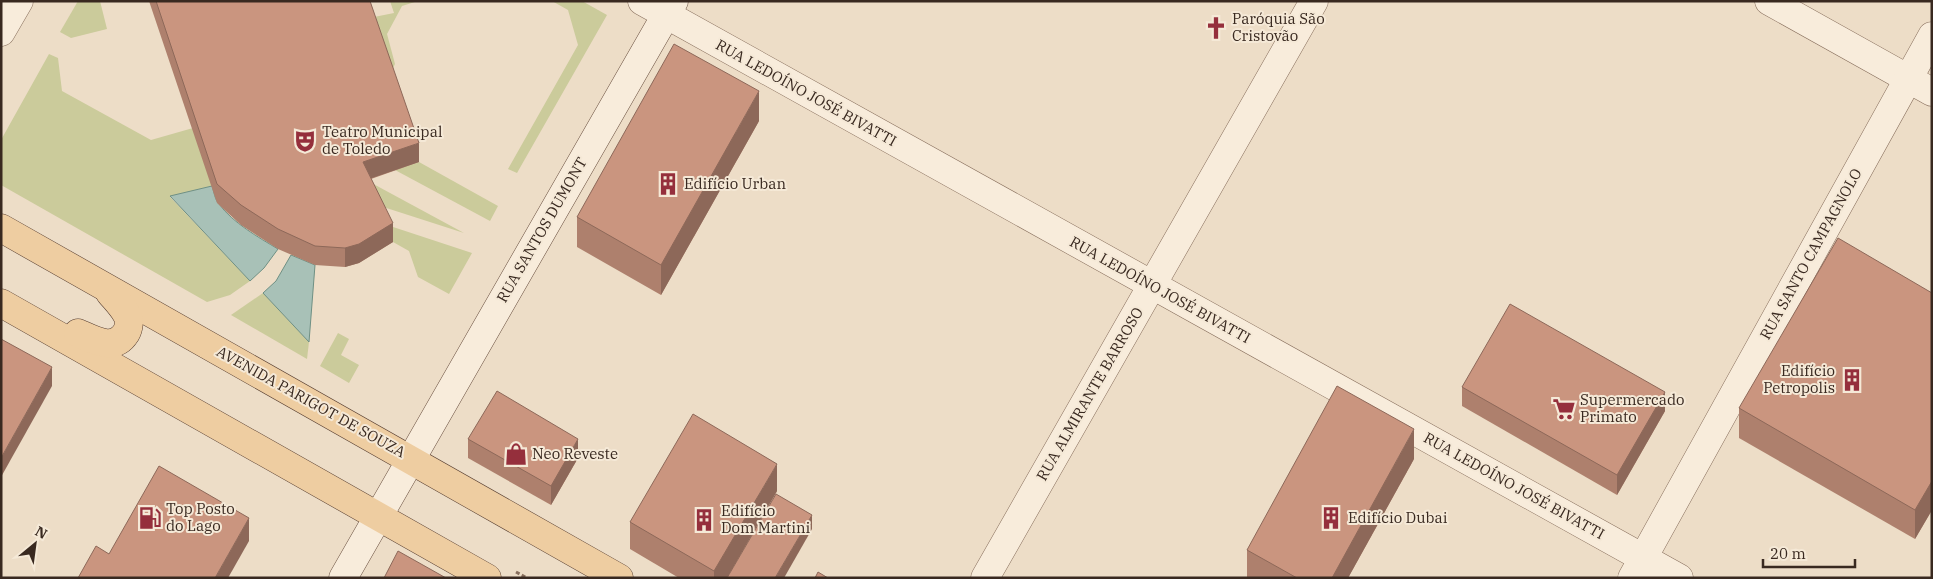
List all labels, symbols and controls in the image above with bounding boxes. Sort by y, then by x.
place label: Paróquia São Cristovão [1232,9,1325,45]
church icon: Paróquia São Cristovão [1203,15,1229,41]
street label: RUA LEDOÍNO JOSÉ BIVATTI [712,35,900,150]
place label: Teatro Municipal de Toledo [322,122,442,158]
theatre icon: Teatro Municipal de Toledo [292,128,318,154]
street label: RUA SANTOS DUMONT [492,154,591,306]
street label: RUA SANTO CAMPAGNOLO [1755,165,1866,343]
building icon: Edifício Urban [655,171,681,197]
place label: Edifício Urban [684,174,787,193]
street label: RUA LEDOÍNO JOSÉ BIVATTI [1066,232,1254,347]
street label: RUA ALMIRANTE BARROSO [1032,304,1147,484]
street label: AVENIDA PARIGOT DE SOUZA [213,342,410,462]
place label: Edifício Petropolis [1763,361,1835,397]
building icon: Edifício Petropolis [1839,367,1865,393]
place label: Supermercado Primato [1580,390,1685,426]
supermarket icon: Supermercado Primato [1551,396,1577,422]
street label: RUA LEDOÍNO JOSÉ BIVATTI [1420,428,1608,543]
shop icon: Neo Reveste [503,441,529,467]
place label: Neo Reveste [532,444,618,463]
place label: Top Posto do Lago [166,499,235,535]
place label: Edifício Dom Martini [721,501,810,537]
fuel station icon: Top Posto do Lago [137,505,163,531]
building icon: Edifício Dubai [1318,505,1344,531]
building icon: Edifício Dom Martini [691,507,717,533]
place label: Edifício Dubai [1348,508,1448,527]
north arrow [10,519,60,569]
text: N [32,522,51,543]
scale bar [1763,536,1856,568]
text: 20 m [1770,544,1806,563]

